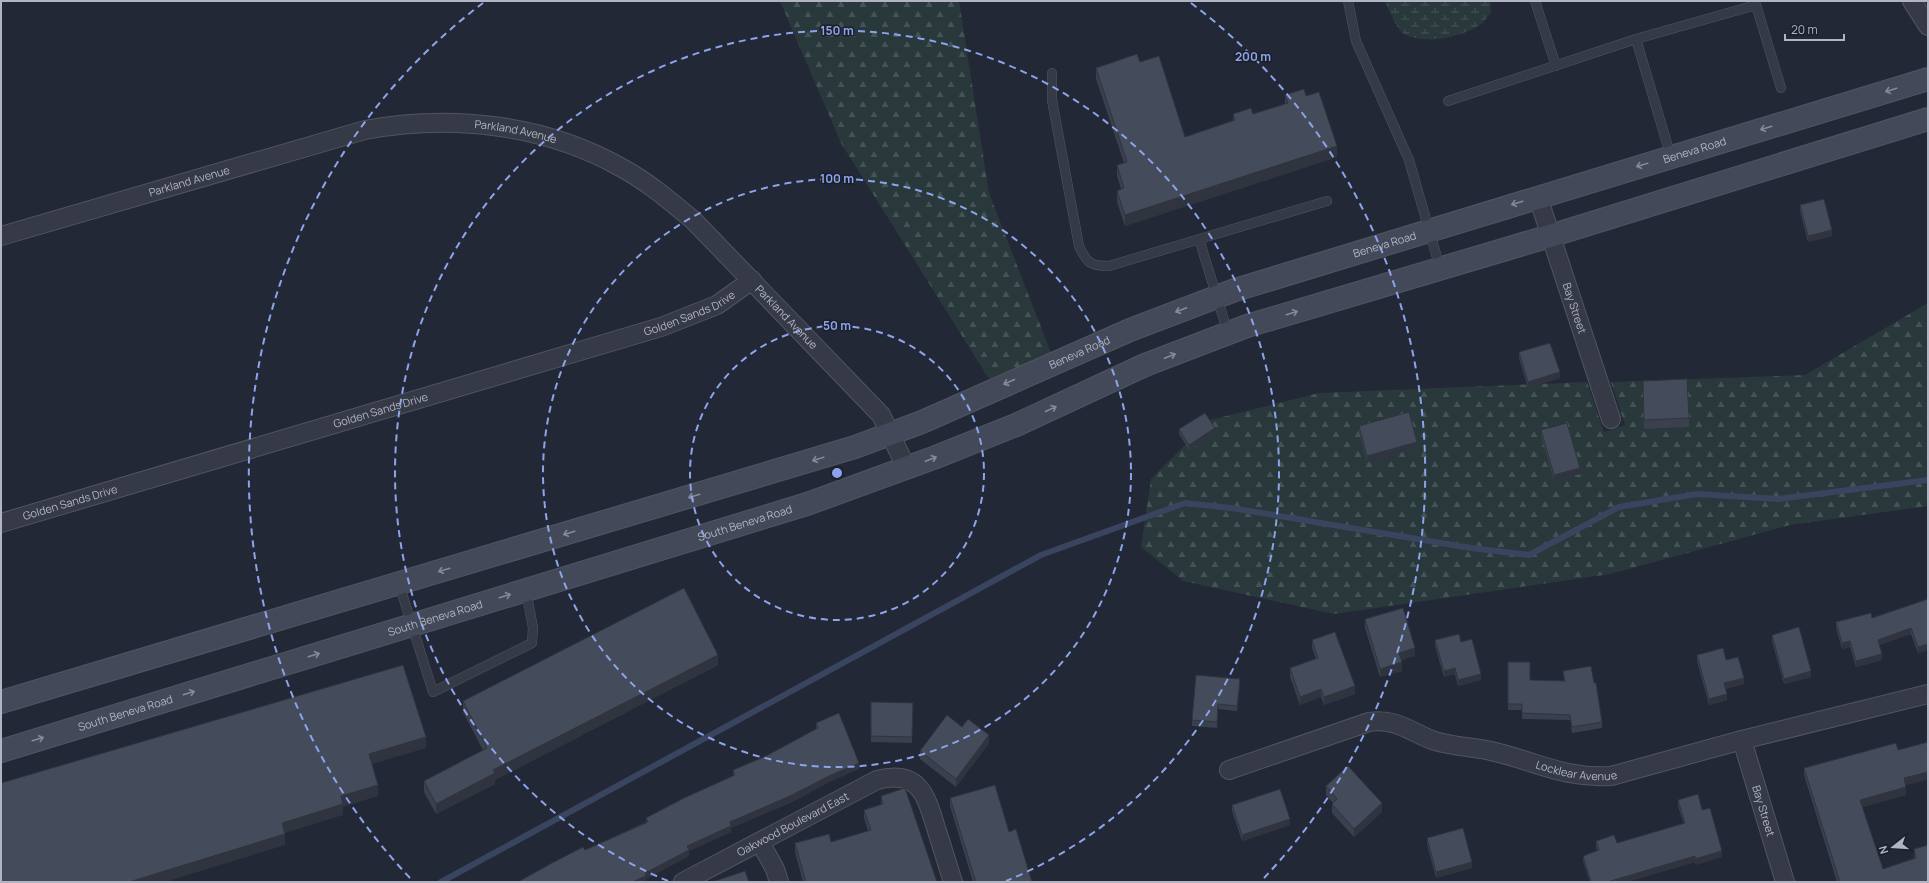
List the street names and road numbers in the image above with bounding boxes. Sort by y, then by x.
street label: Parkland Avenue [474,116,559,147]
street label: Beneva Road [1661,133,1728,166]
street label: Parkland Avenue [147,162,232,200]
street label: Beneva Road [1351,227,1418,261]
street label: Parkland Avenue [752,281,822,352]
street label: Bay Street [1560,281,1590,335]
street label: Golden Sands Drive [642,286,738,339]
street label: Beneva Road [1046,332,1112,372]
street label: Golden Sands Drive [331,388,430,431]
street label: Golden Sands Drive [21,481,120,523]
street label: South Beneva Road [695,501,794,544]
street label: South Beneva Road [386,596,484,639]
street label: South Beneva Road [76,691,174,734]
street label: Locklear Avenue [1534,756,1619,783]
street label: Bay Street [1749,783,1779,838]
street label: Oakwood Boulevard East [734,788,851,860]

